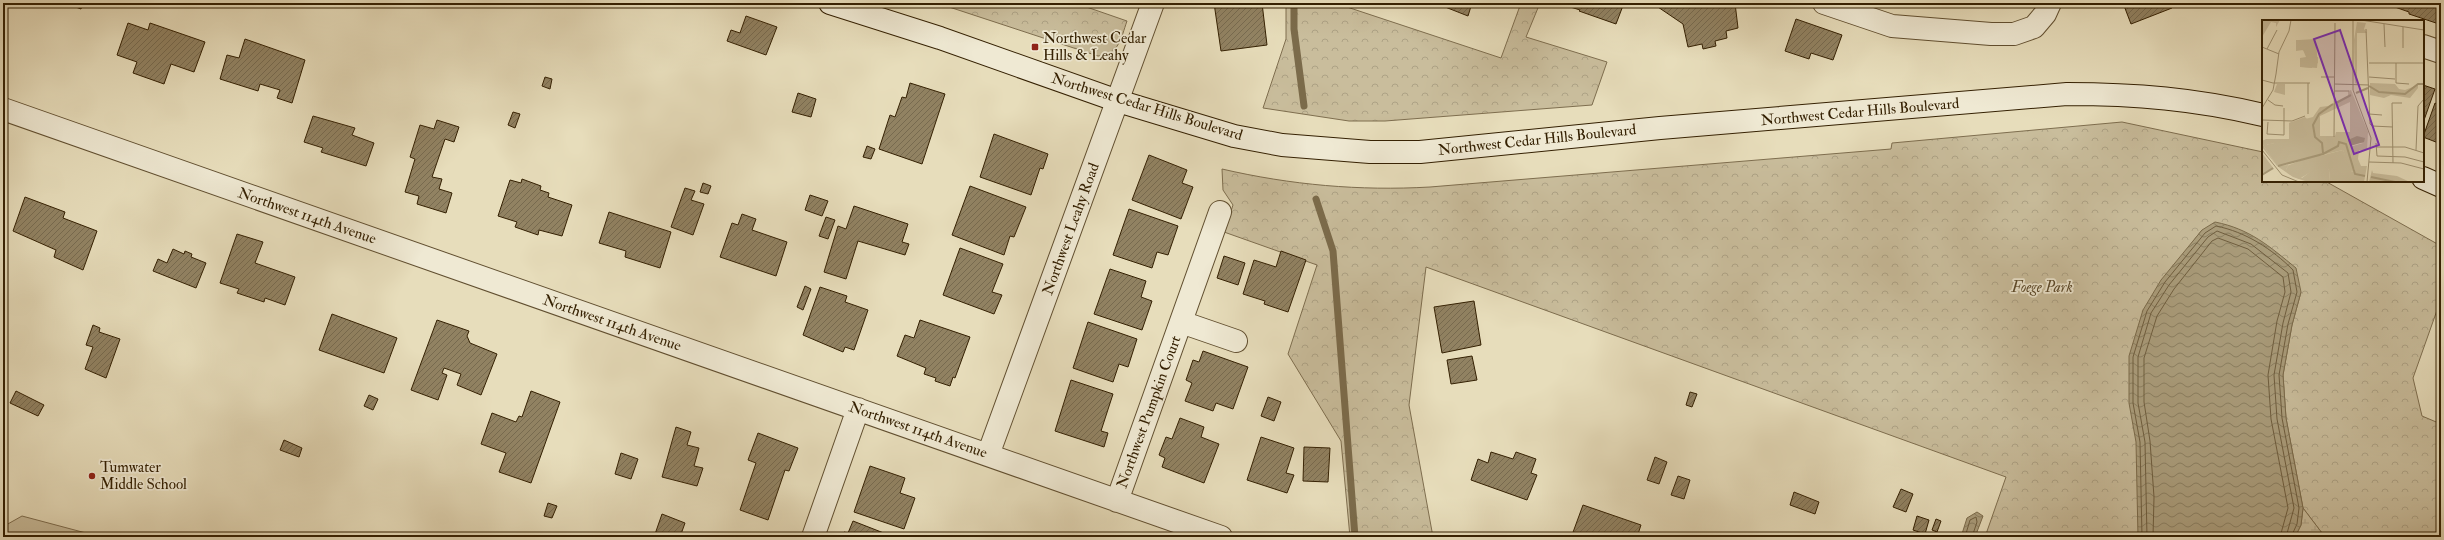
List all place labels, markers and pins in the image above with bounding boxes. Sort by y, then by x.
place label: Northwest Cedar Hills & Leahy [1043,29,1147,65]
marker: Northwest Cedar Hills & Leahy [1030,42,1040,52]
place label: Tumwater Middle School [100,458,187,494]
marker: Tumwater Middle School [87,471,97,481]

